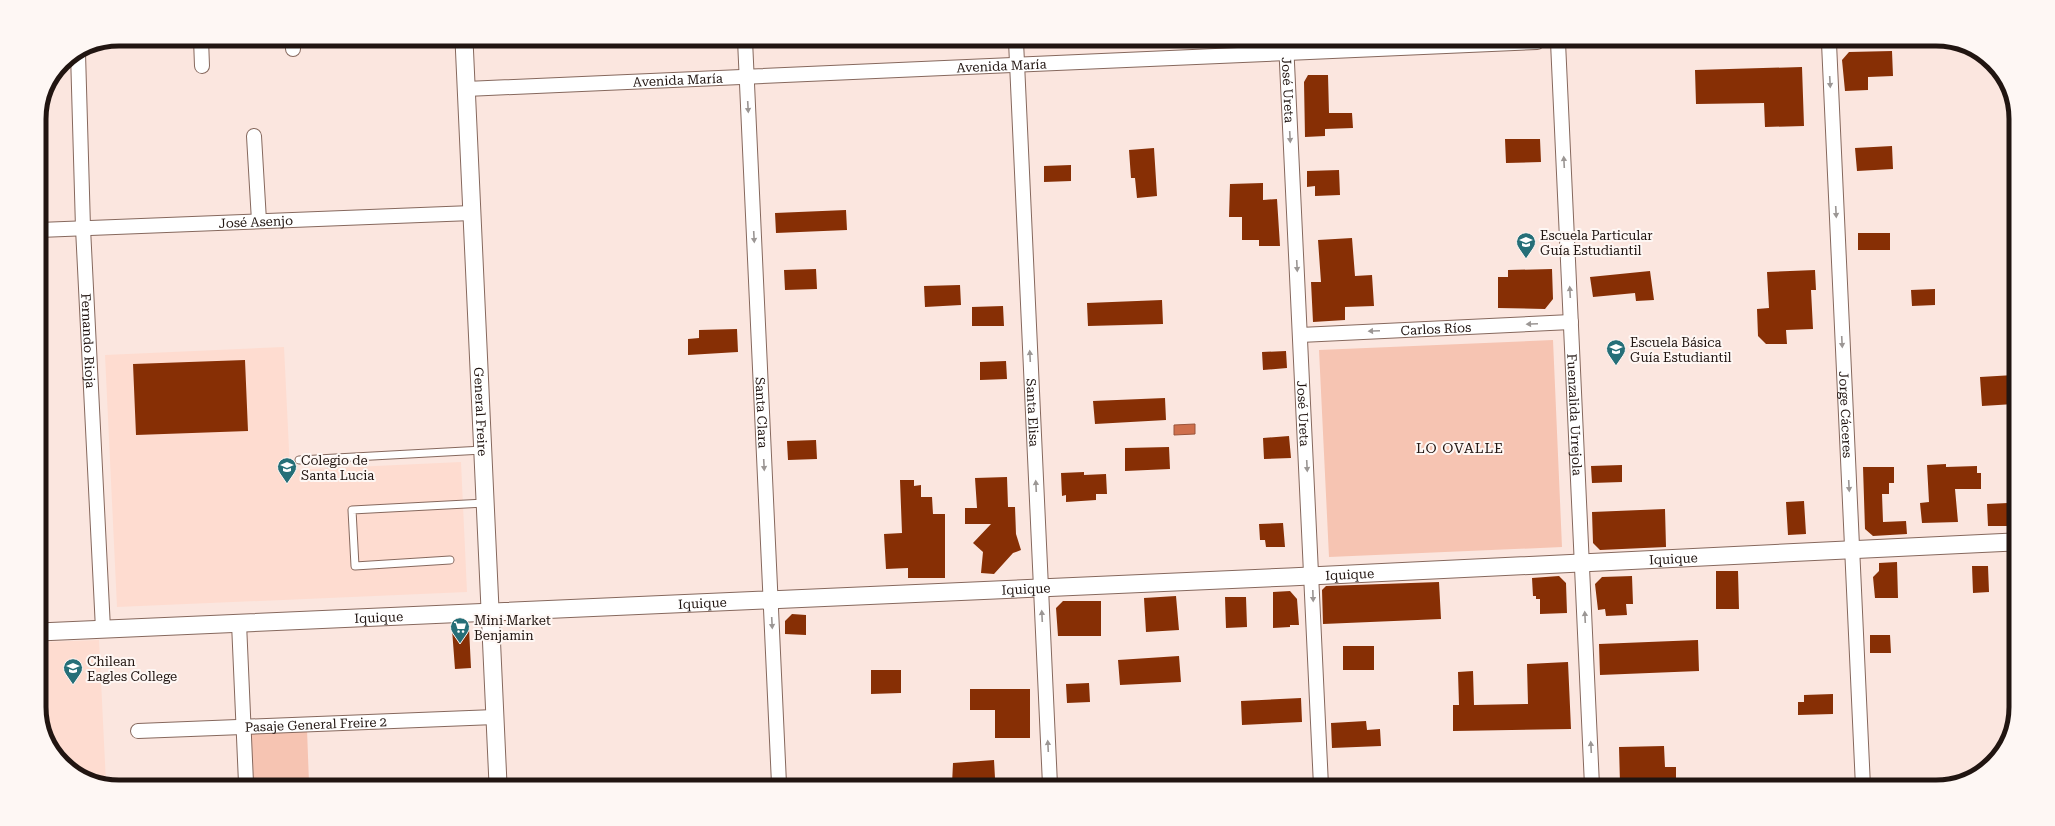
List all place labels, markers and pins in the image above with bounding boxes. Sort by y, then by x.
place label: Escuela Particular Guía Estudiantil [1540,228,1653,258]
school or university icon: Escuela Particular Guía Estudiantil [1515,231,1537,259]
place label: Escuela Básica Guía Estudiantil [1630,335,1732,365]
school or university icon: Escuela Básica Guía Estudiantil [1605,338,1627,366]
place label: Colegio de Santa Lucia [301,453,374,483]
school or university icon: Colegio de Santa Lucia [276,456,298,484]
place label: Mini Market Benjamin [474,613,551,643]
supermarket icon: Mini Market Benjamin [449,616,471,644]
place label: Chilean Eagles College [87,654,177,684]
school or university icon: Chilean Eagles College [62,657,84,685]

